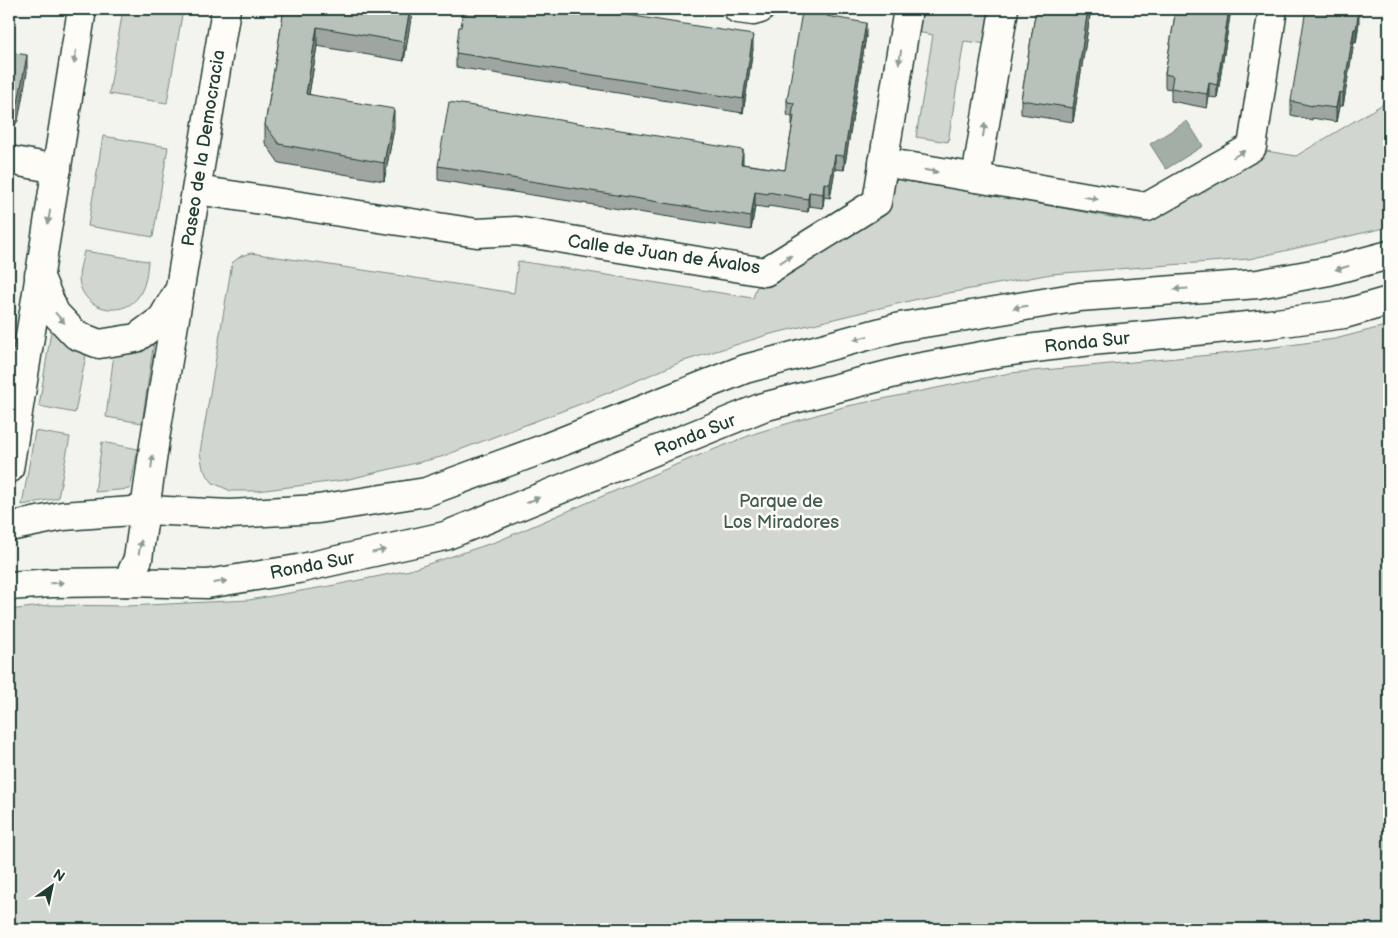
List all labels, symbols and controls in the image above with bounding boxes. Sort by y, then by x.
street label: Paseo de la Democracia [178,48,229,248]
one-way arrow [70,49,78,65]
one-way arrow [896,49,904,65]
one-way arrow [980,122,988,138]
one-way arrow [1233,150,1246,159]
one-way arrow [924,167,940,175]
one-way arrow [1084,194,1100,202]
one-way arrow [44,210,52,226]
street label: Calle de Juan de Ávalos [566,229,762,278]
one-way arrow [779,254,792,263]
one-way arrow [1335,264,1350,272]
one-way arrow [1173,286,1189,294]
one-way arrow [1012,303,1028,311]
one-way arrow [55,312,66,325]
street label: Ronda Sur [1043,328,1131,357]
one-way arrow [853,334,868,342]
street label: Ronda Sur [652,410,739,461]
one-way arrow [148,453,156,469]
park label: Parque de Los Miradores [723,491,839,533]
one-way arrow [526,496,540,504]
one-way arrow [136,539,144,555]
street label: Ronda Sur [268,547,357,584]
one-way arrow [372,547,387,555]
one-way arrow [212,577,228,585]
one-way arrow [50,579,66,587]
north arrow [28,860,78,910]
text: N [50,866,68,886]

